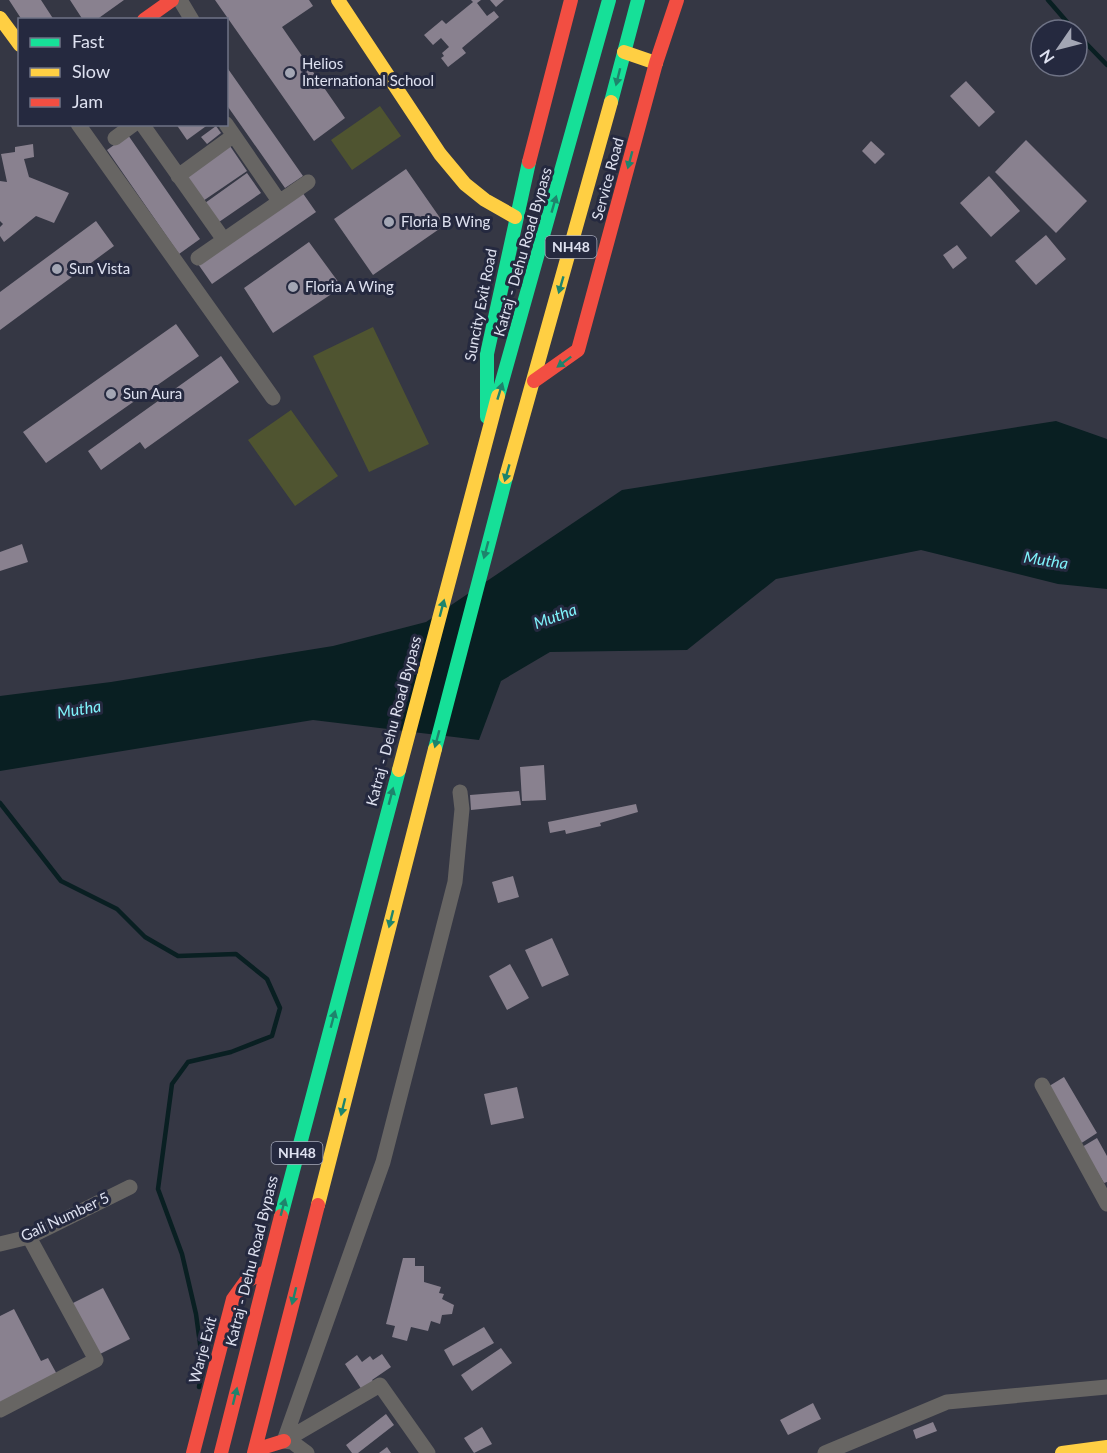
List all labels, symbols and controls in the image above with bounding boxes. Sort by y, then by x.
legend [18,18,228,126]
north arrow [1029,18,1089,78]
text: Fast [72,30,105,52]
text: N [1035,46,1058,67]
place label: Helios International School [302,54,434,89]
text: Slow [72,60,110,82]
marker: Helios International School [283,66,297,80]
one-way arrow [613,68,622,86]
text: Jam [72,90,103,112]
street label: Service Road [587,135,627,222]
one-way arrow [625,151,634,169]
street label: Katraj - Dehu Road Bypass [489,165,555,338]
one-way arrow [550,195,559,213]
place label: Floria B Wing [401,212,491,230]
marker: Floria B Wing [382,215,396,229]
road number: NH48 [546,236,596,258]
street label: Suncity Exit Road [460,247,500,363]
place label: Sun Vista [69,259,130,277]
marker: Sun Vista [50,262,64,276]
one-way arrow [556,276,565,294]
place label: Floria A Wing [305,277,394,295]
marker: Floria A Wing [286,280,300,294]
one-way arrow [556,355,571,367]
one-way arrow [496,382,505,400]
place label: Sun Aura [123,384,182,402]
marker: Sun Aura [104,387,118,401]
one-way arrow [502,464,511,482]
one-way arrow [481,541,491,560]
water label: Mutha [1023,547,1070,572]
one-way arrow [437,599,447,617]
water label: Mutha [531,599,579,632]
street label: Katraj - Dehu Road Bypass [362,634,424,808]
water label: Mutha [55,696,102,721]
one-way arrow [432,730,442,748]
one-way arrow [387,787,397,806]
one-way arrow [386,910,395,928]
one-way arrow [328,1009,338,1028]
one-way arrow [337,1098,347,1117]
road number: NH48 [272,1142,322,1164]
street label: Katraj - Dehu Road Bypass [221,1174,281,1348]
street label: Gali Number 5 [18,1188,112,1244]
one-way arrow [278,1198,288,1216]
one-way arrow [289,1287,298,1305]
street label: Warje Exit [185,1314,220,1385]
one-way arrow [231,1387,241,1405]

